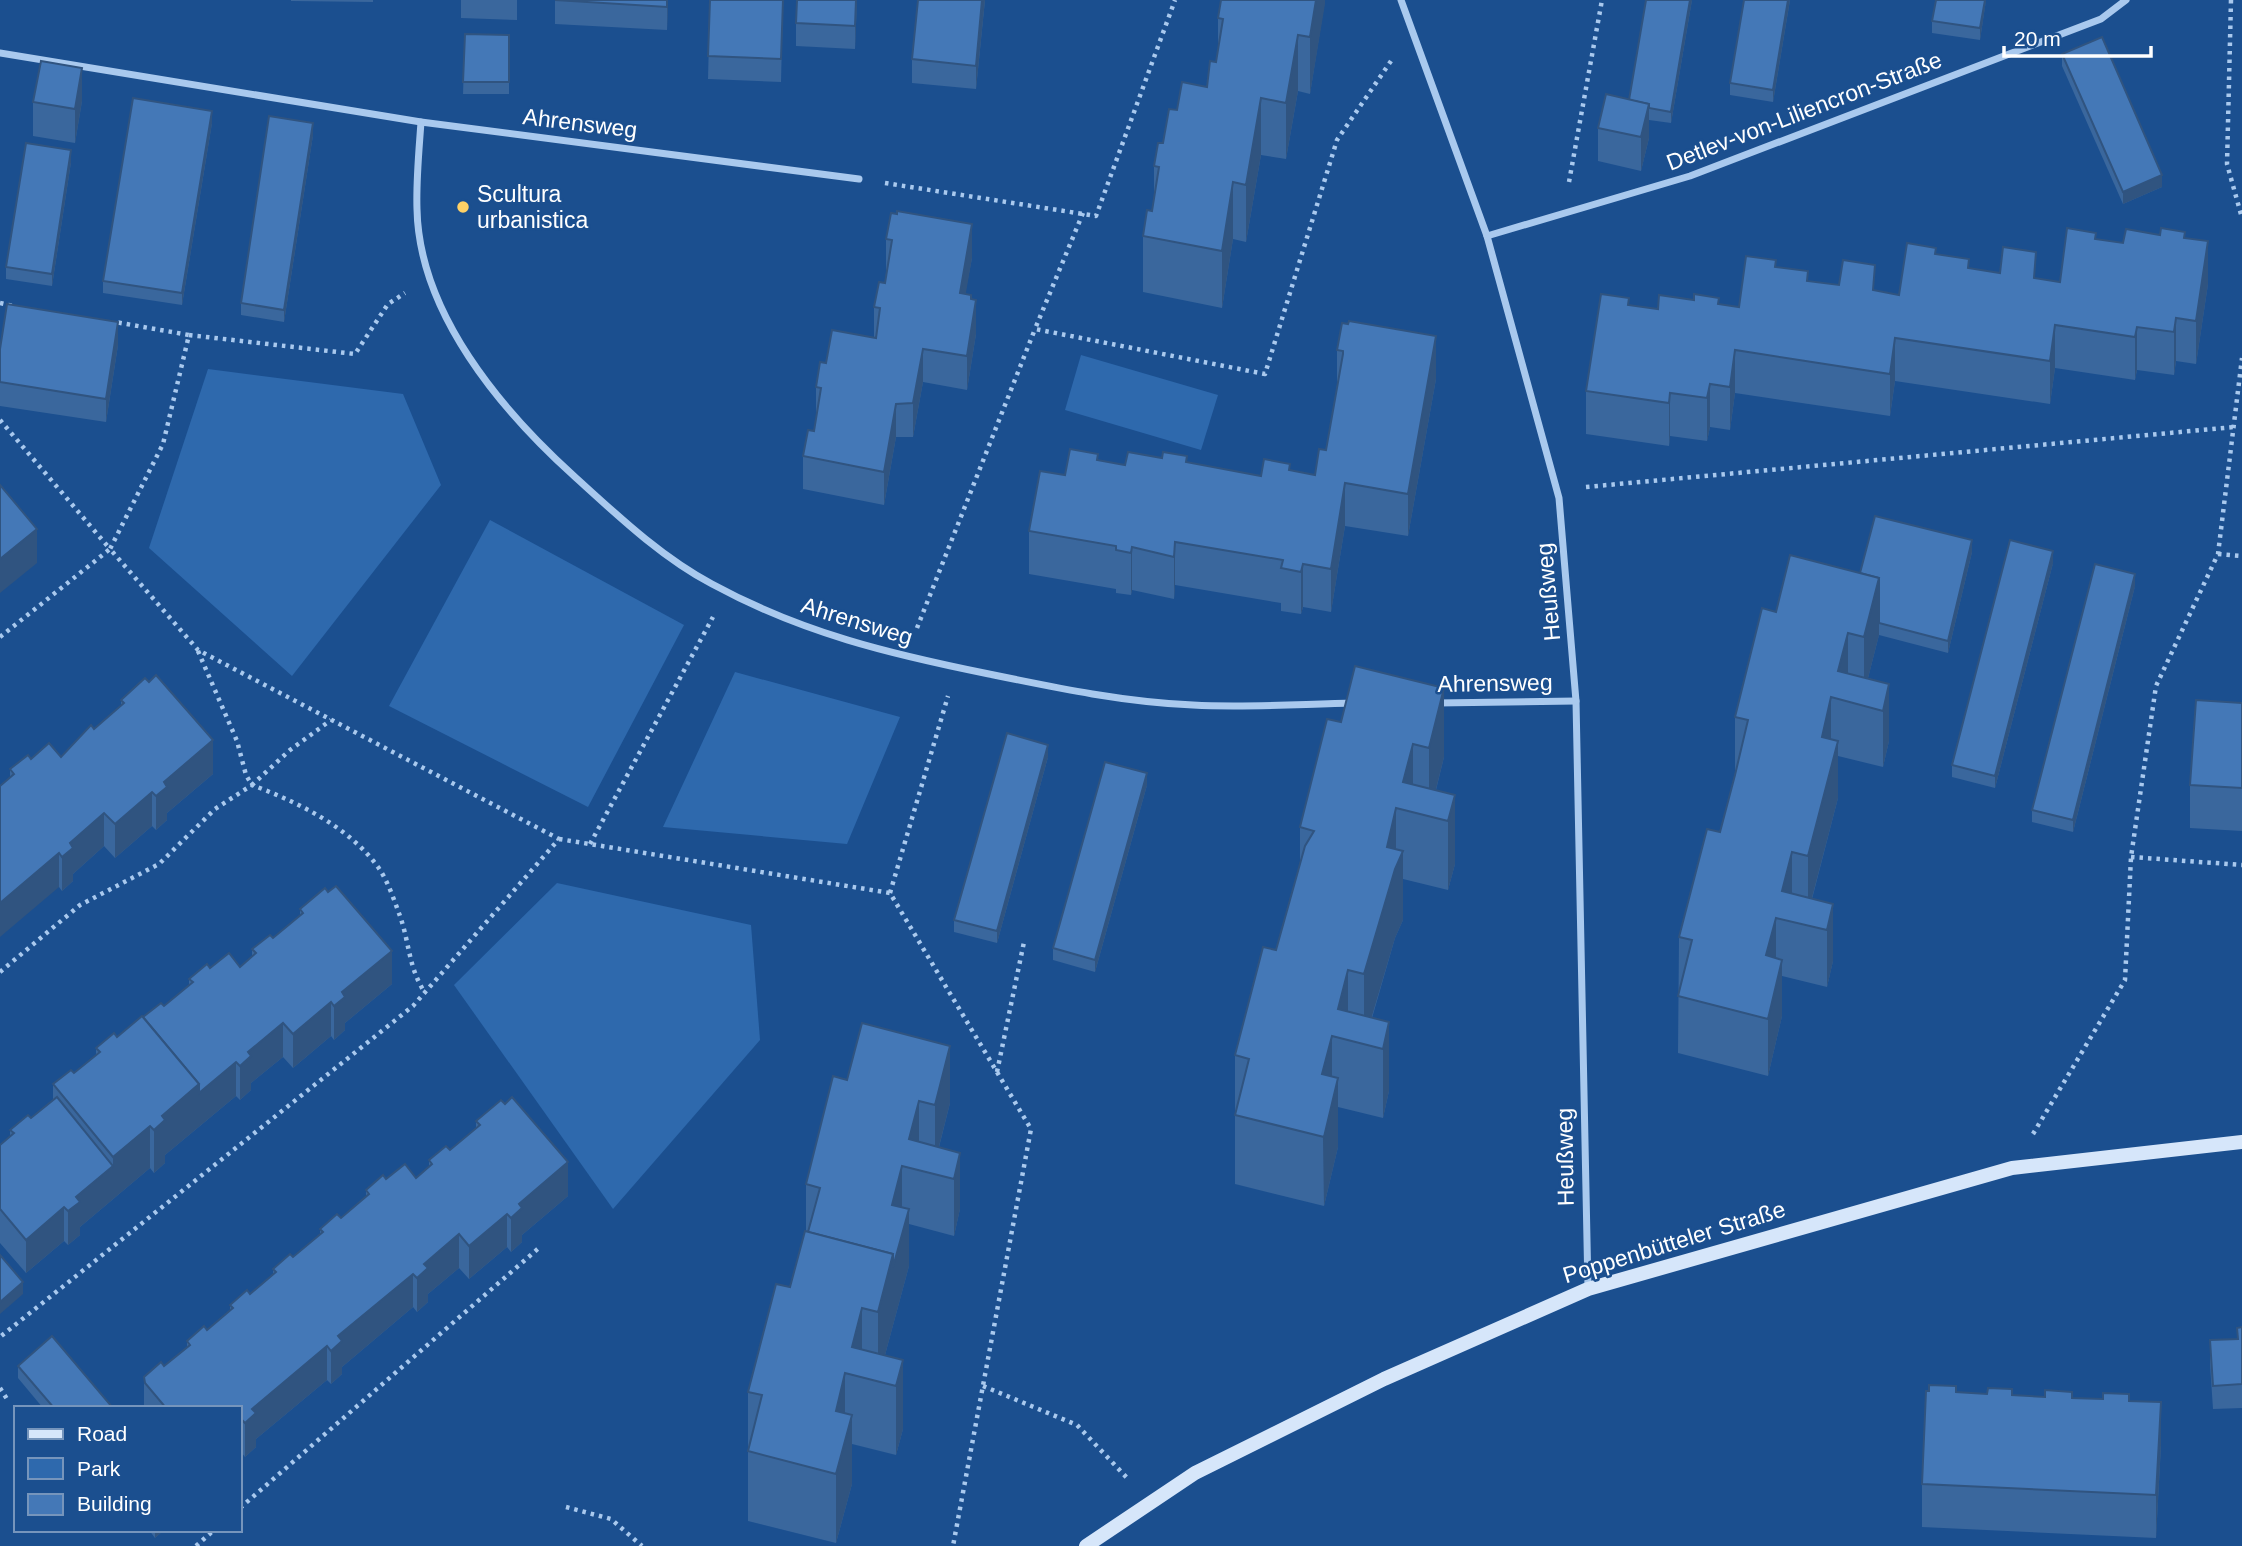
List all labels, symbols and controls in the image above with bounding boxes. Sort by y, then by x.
scale bar [2004,14,2151,58]
text: 20 m [2014,27,2061,50]
street label: Detlev-von-Liliencron-Straße [1663,46,1945,176]
street label: Ahrensweg [521,103,639,143]
place label: Scultura urbanistica [477,181,588,233]
marker: Scultura urbanistica [455,199,471,215]
street label: Heußweg [1531,542,1565,642]
street label: Ahrensweg [798,592,916,650]
street label: Ahrensweg [1437,669,1553,697]
street label: Heußweg [1551,1108,1579,1206]
street label: Poppenbütteler Straße [1560,1196,1788,1288]
legend [14,1406,242,1532]
text: Road [77,1422,127,1445]
text: Park [77,1457,121,1480]
text: Building [77,1492,152,1515]

